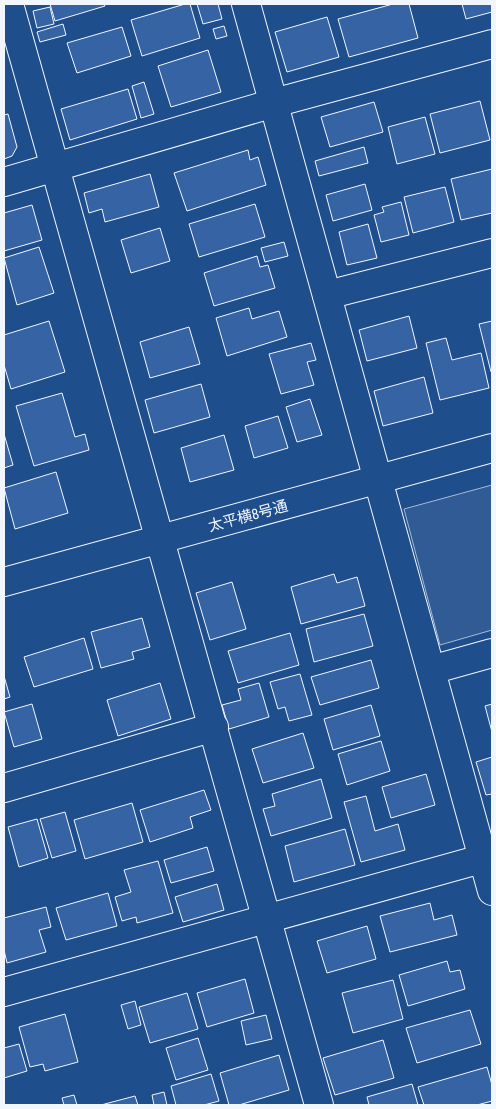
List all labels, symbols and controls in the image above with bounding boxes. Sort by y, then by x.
street label: 太平横8号通 [206,495,290,536]

